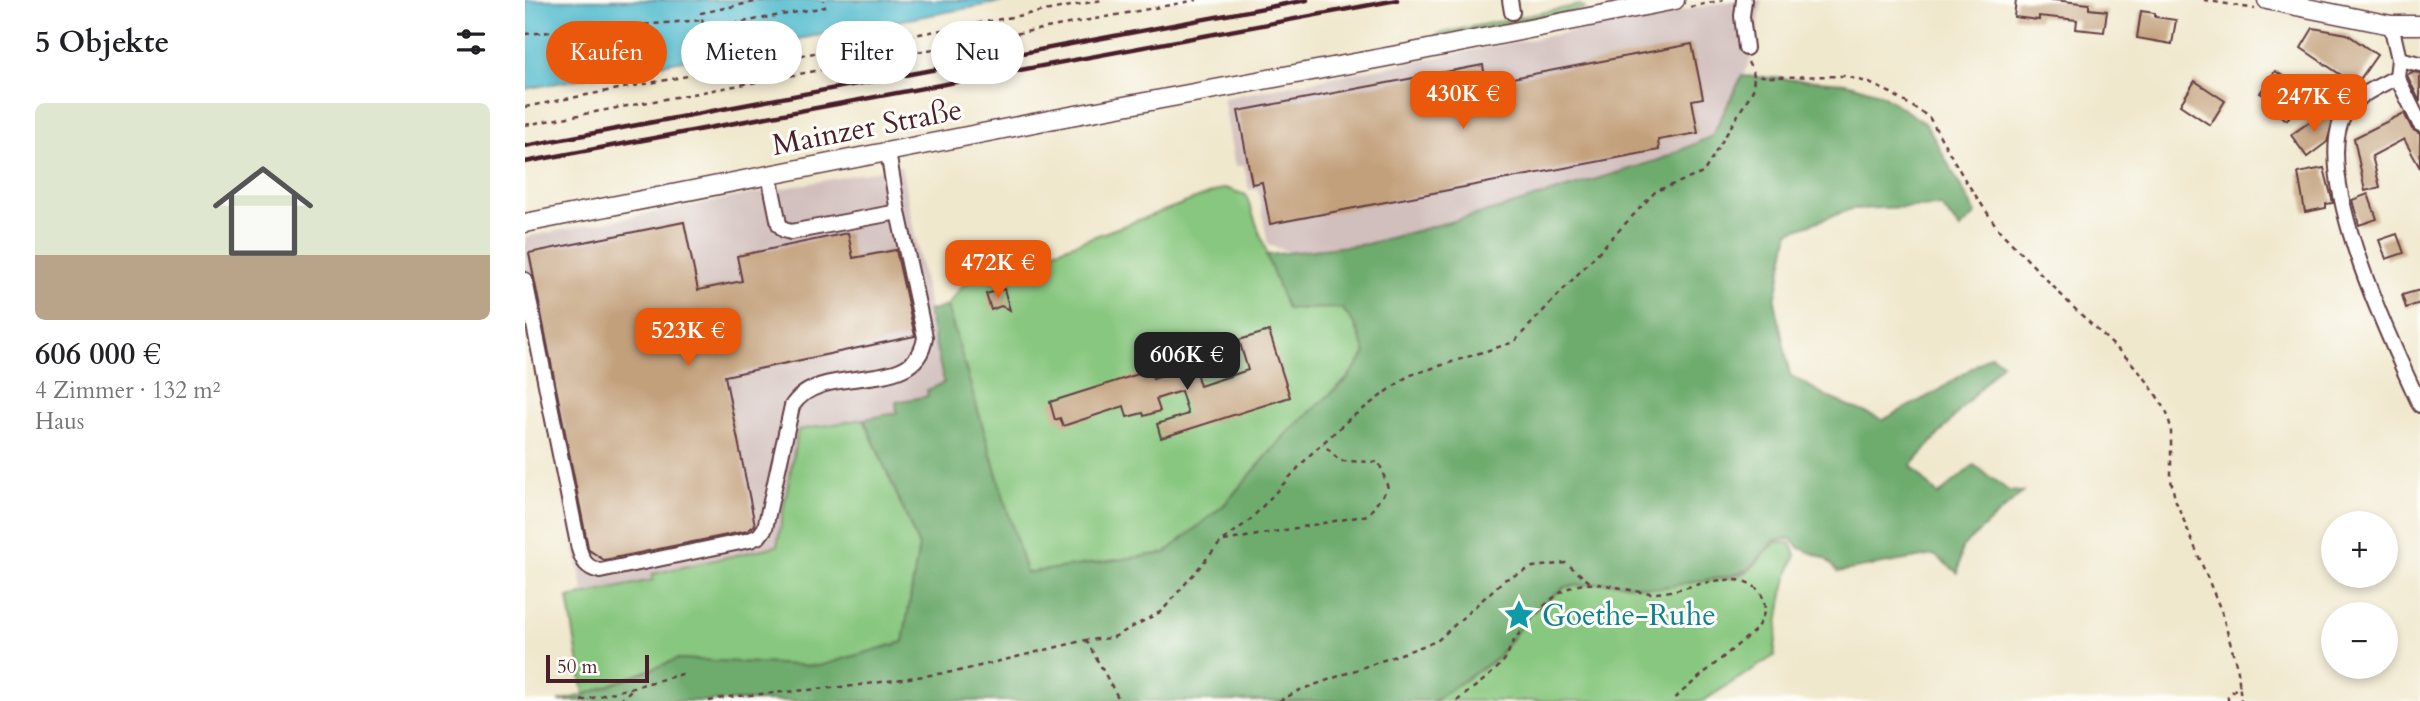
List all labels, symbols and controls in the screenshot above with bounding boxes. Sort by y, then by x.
chip: Kaufen [546,21,667,84]
chip: Mieten [681,21,802,84]
chip: Filter [816,21,917,84]
chip: Neu [931,21,1024,84]
text: 5 Objekte [35,22,169,63]
icon: filters [452,23,490,61]
pin: 430K € [1406,72,1520,131]
pin: 247K € [2257,74,2371,134]
text: 430K € [1426,78,1500,109]
text: 247K € [2277,81,2351,112]
street label: Mainzer Straße [769,89,966,166]
icon: home [200,148,326,274]
pin: 472K € [941,240,1055,300]
text: 472K € [961,247,1035,278]
pin: 523K € [631,308,745,368]
text: 523K € [651,315,725,346]
pin: 606K € [1130,332,1244,392]
text: 606 000 € [35,334,161,375]
text: 606K € [1150,339,1224,370]
text: 4 Zimmer · 132 m² [35,375,220,406]
text: Haus [35,406,84,437]
map controls [2321,511,2398,679]
button: + [2321,511,2398,588]
place label: Goethe-Ruhe [1542,595,1716,636]
place icon: Goethe-Ruhe [1502,598,1536,632]
button: − [2321,602,2398,679]
scale bar [546,652,649,684]
text: 50 m [557,654,598,680]

